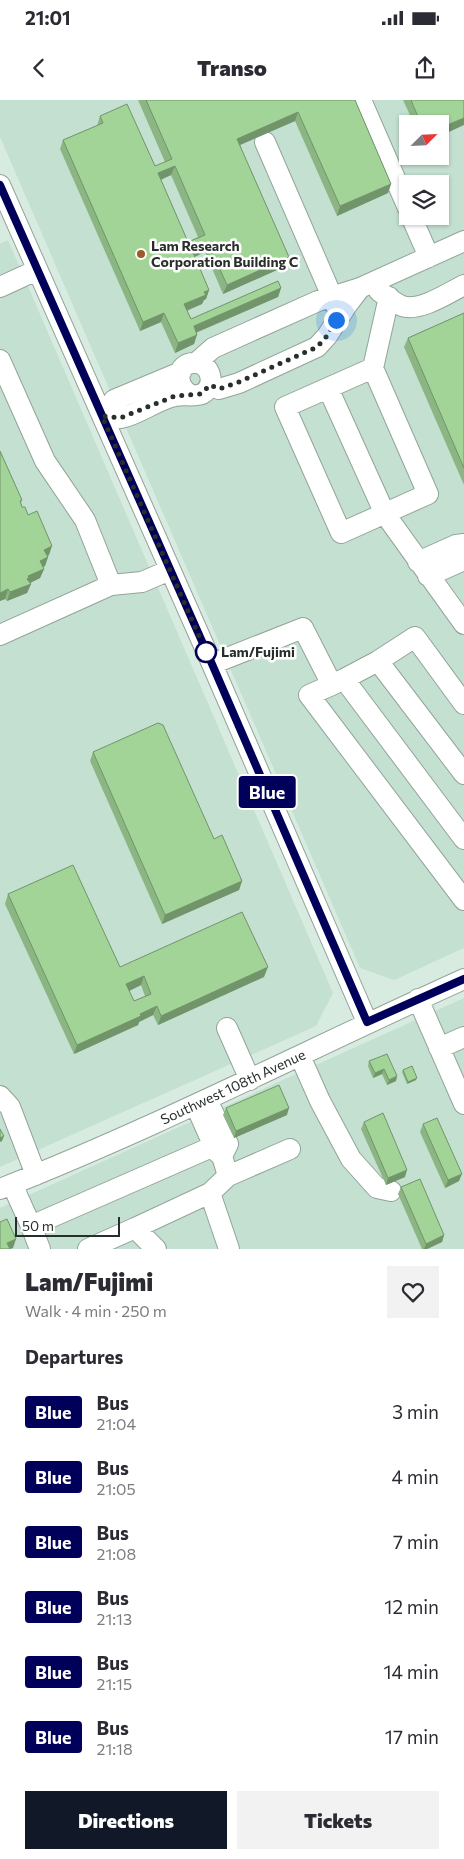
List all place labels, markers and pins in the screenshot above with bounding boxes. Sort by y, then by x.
place label: Lam Research Corporation Building C [151,237,298,270]
marker: Lam Research Corporation Building C [135,248,147,260]
marker: Lam/Fujimi [195,641,217,663]
place label: Lam/Fujimi [221,643,295,660]

